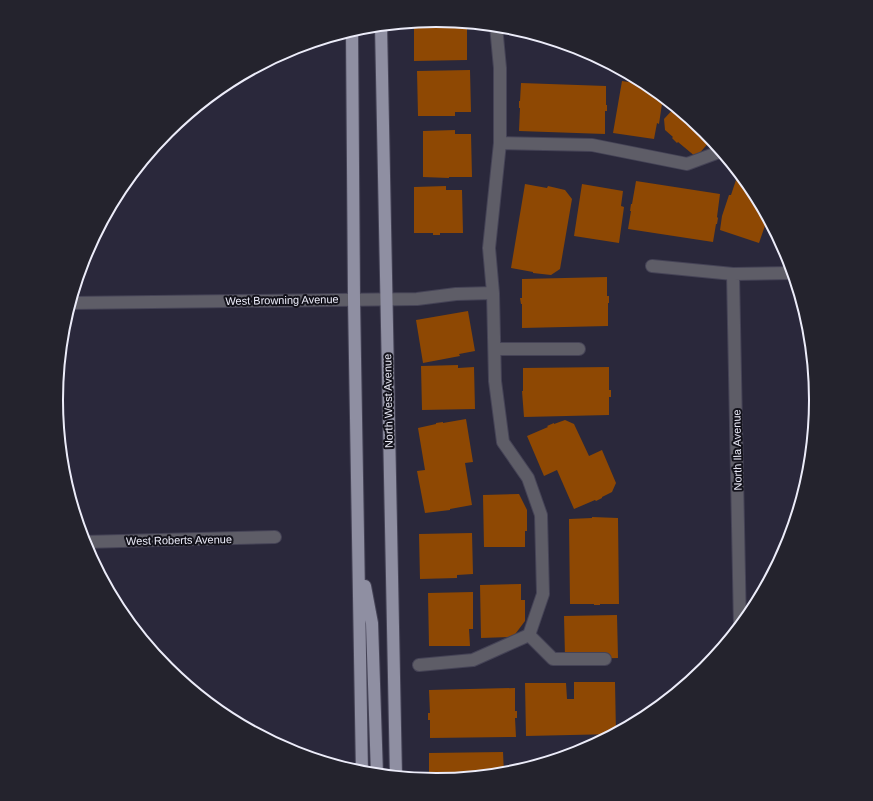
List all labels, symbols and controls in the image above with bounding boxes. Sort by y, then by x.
street label: West Browning Avenue [225,293,339,307]
street label: North West Avenue [381,354,395,448]
street label: North Ila Avenue [730,409,744,491]
street label: West Roberts Avenue [126,533,232,547]

